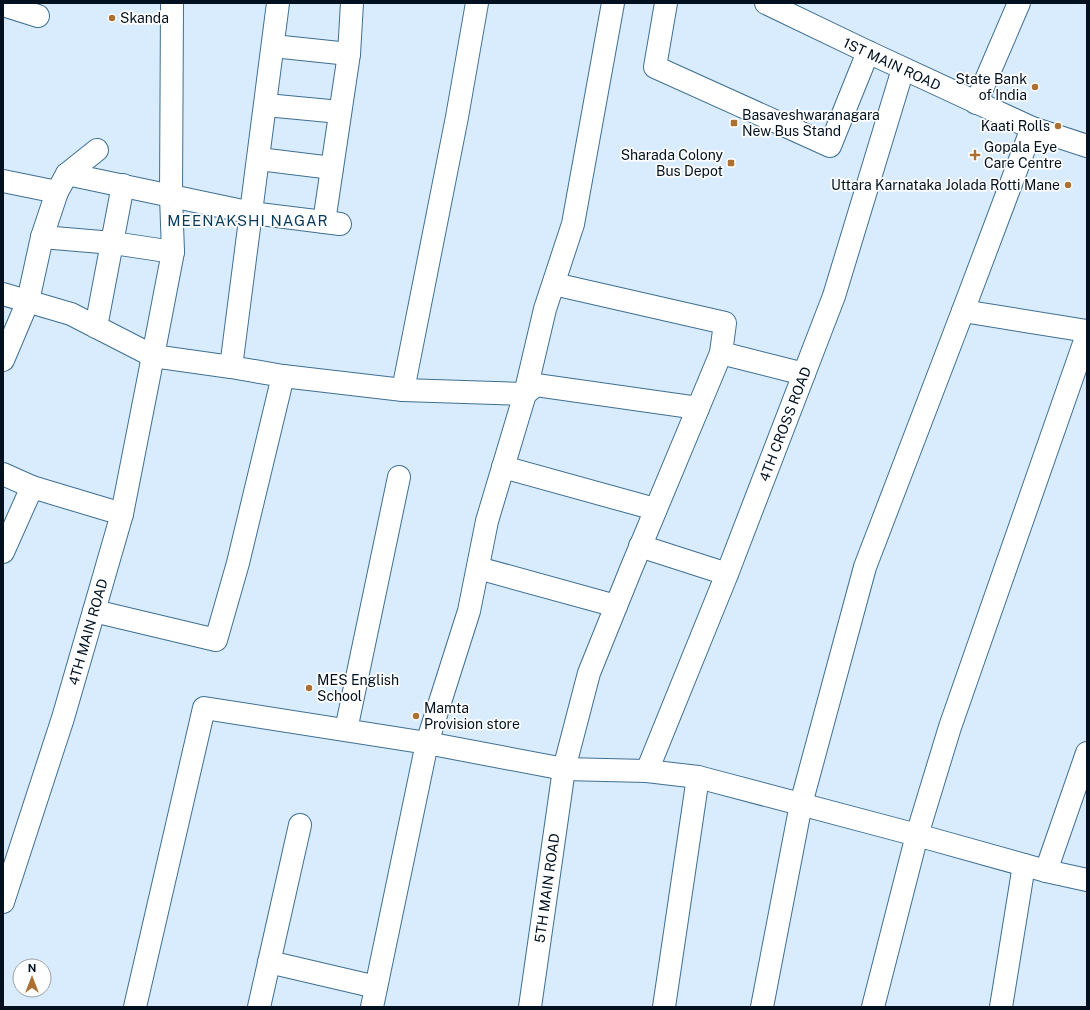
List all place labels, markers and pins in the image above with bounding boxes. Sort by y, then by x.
place label: Skanda [120,10,169,26]
marker: Skanda [107,13,117,23]
place label: State Bank of India [955,71,1027,103]
marker: State Bank of India [1030,82,1040,92]
place label: Basaveshwaranagara New Bus Stand [742,107,880,139]
marker: Basaveshwaranagara New Bus Stand [729,118,739,128]
place label: Kaati Rolls [981,118,1050,134]
marker: Kaati Rolls [1053,121,1063,131]
place label: Gopala Eye Care Centre [984,139,1062,171]
place label: Sharada Colony Bus Depot [621,147,723,179]
marker: Gopala Eye Care Centre [969,149,981,161]
marker: Sharada Colony Bus Depot [726,158,736,168]
place label: Uttara Karnataka Jolada Rotti Mane [831,177,1060,193]
marker: Uttara Karnataka Jolada Rotti Mane [1063,180,1073,190]
place label: MES English School [317,672,399,704]
marker: MES English School [304,683,314,693]
place label: Mamta Provision store [424,700,520,732]
marker: Mamta Provision store [411,711,421,721]

